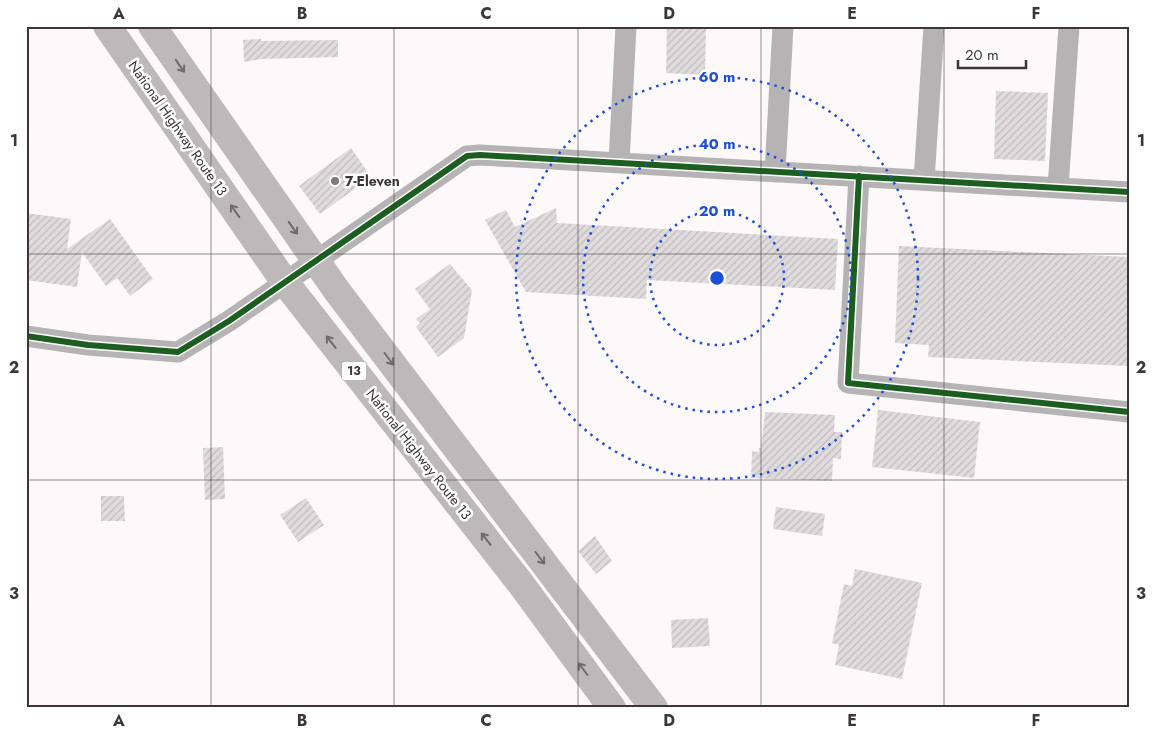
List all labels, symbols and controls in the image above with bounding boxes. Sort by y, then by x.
text: A [112,2,125,25]
text: B [297,2,307,25]
text: C [480,2,492,25]
text: D [663,2,675,25]
text: E [847,2,857,25]
text: F [1032,2,1040,25]
scale bar [958,38,1025,70]
text: 20 m [965,44,999,66]
street label: National Highway Route 13 [124,56,232,200]
one-way arrow [175,59,185,73]
text: 60 m [699,66,735,88]
text: 1 [10,129,18,152]
text: 1 [1137,129,1145,152]
text: 40 m [698,133,736,155]
place label: 7-Eleven [345,171,400,191]
marker: 7-Eleven [329,175,341,187]
text: 20 m [699,200,735,222]
one-way arrow [230,204,240,218]
one-way arrow [288,221,298,235]
centre of rings [708,269,726,287]
one-way arrow [326,336,337,349]
one-way arrow [384,352,394,366]
text: 2 [9,356,19,379]
text: 2 [1136,356,1146,379]
road number: 13 [342,362,366,381]
street label: National Highway Route 13 [362,385,477,524]
one-way arrow [480,533,491,546]
one-way arrow [535,551,546,564]
text: 3 [9,582,19,605]
text: 3 [1136,582,1146,605]
one-way arrow [578,663,589,676]
text: A [112,709,125,732]
text: B [297,709,307,732]
text: C [480,709,492,732]
text: D [663,709,675,732]
text: E [847,709,857,732]
text: F [1032,709,1040,732]

